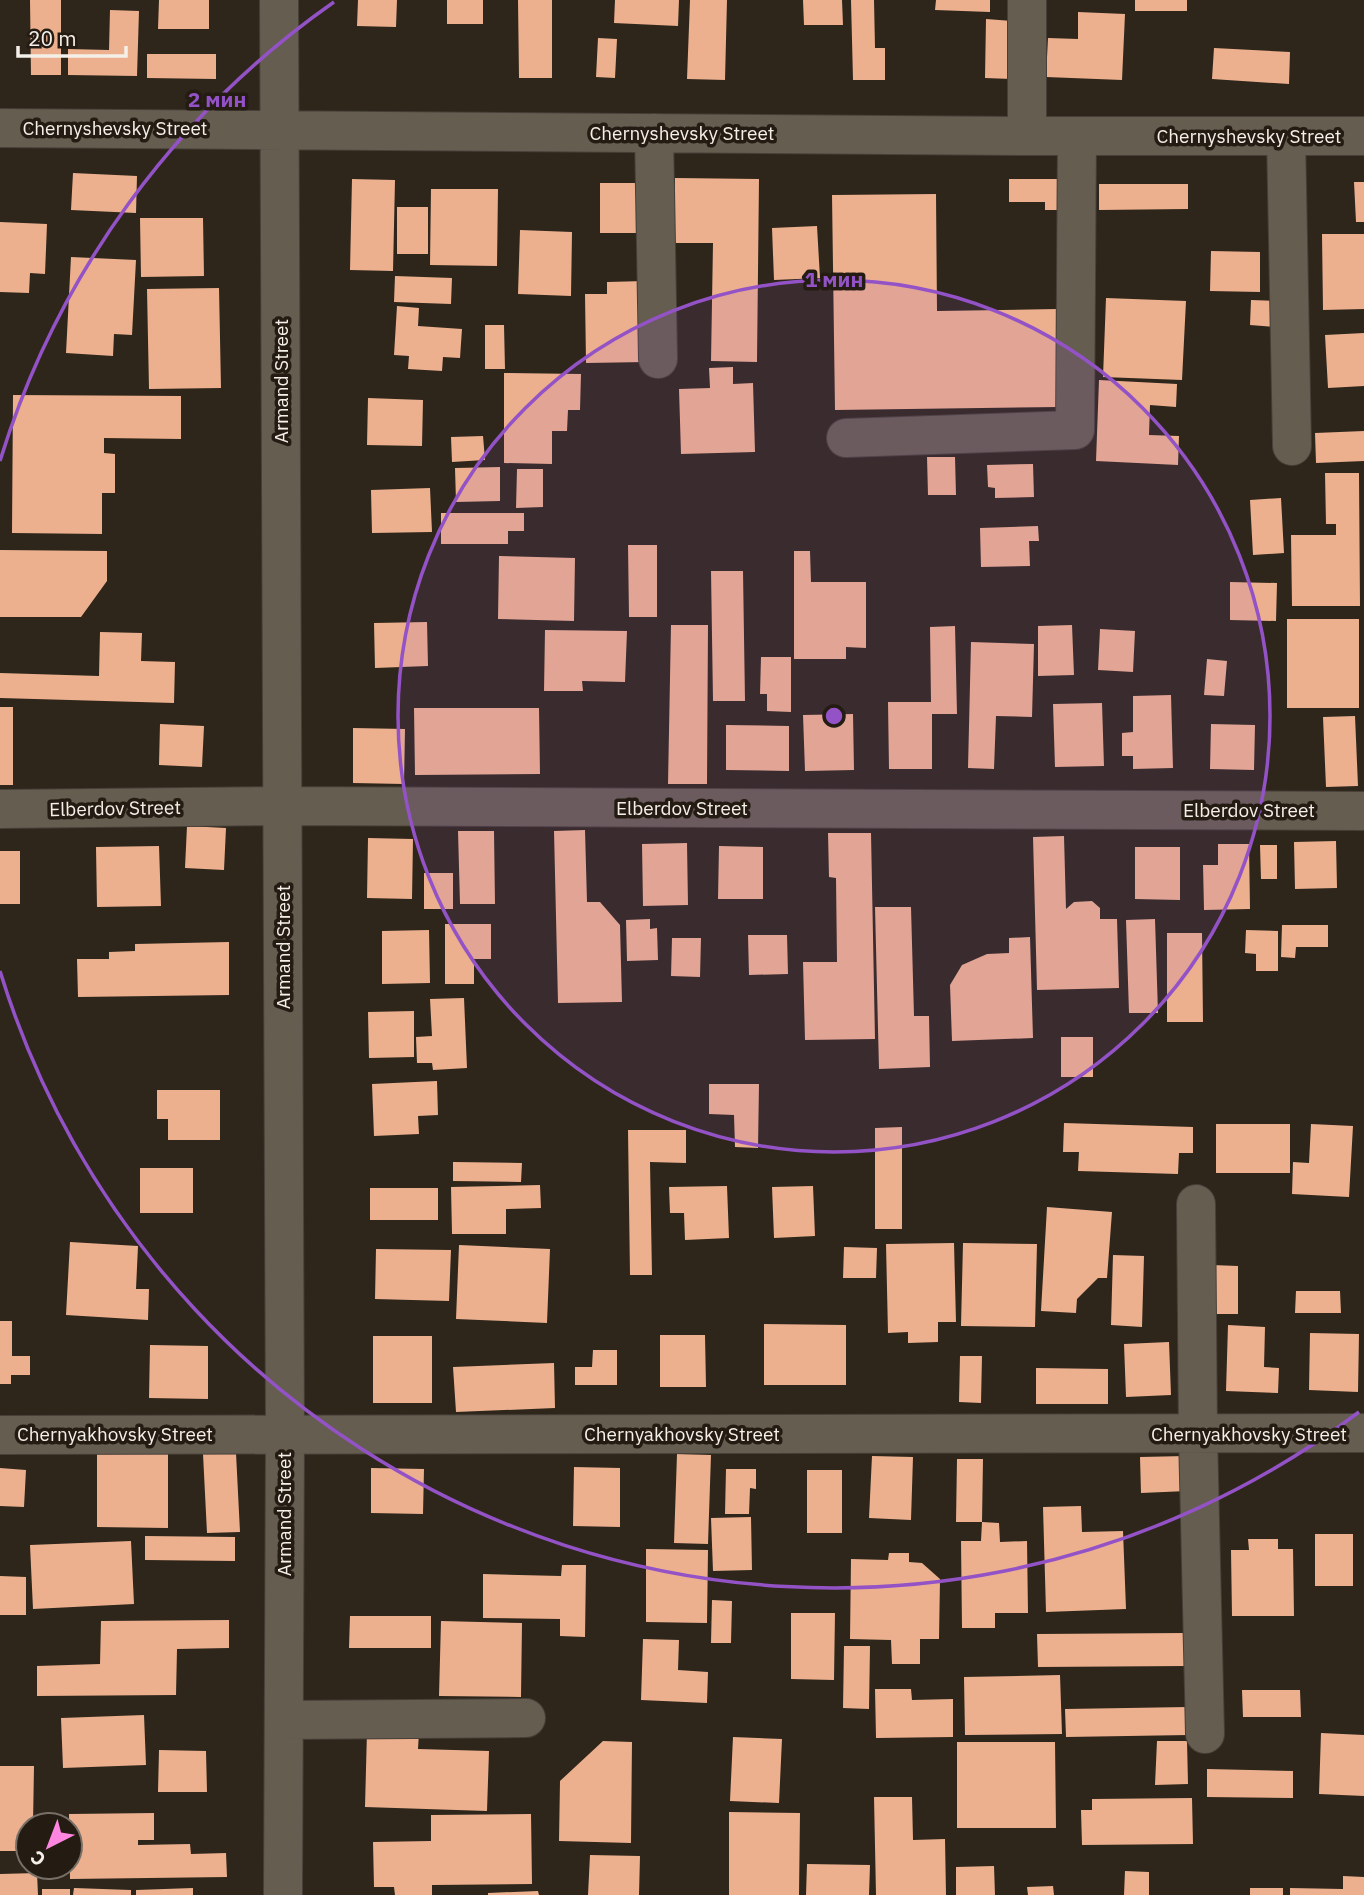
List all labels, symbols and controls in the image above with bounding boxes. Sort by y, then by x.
scale bar [18,14,126,58]
text: 20 m [28,24,77,52]
text: 2 мин [188,85,246,113]
street label: Chernyshevsky Street [22,116,208,140]
street label: Chernyshevsky Street [589,121,775,145]
street label: Chernyshevsky Street [1156,124,1342,148]
text: 1 мин [805,265,863,293]
street label: Armand Street [269,319,293,443]
centre of rings [822,704,846,728]
street label: Elberdov Street [49,795,181,821]
street label: Elberdov Street [616,796,748,820]
street label: Elberdov Street [1183,798,1315,822]
street label: Armand Street [271,885,295,1009]
street label: Chernyakhovsky Street [17,1422,213,1446]
street label: Chernyakhovsky Street [584,1422,780,1446]
street label: Chernyakhovsky Street [1151,1422,1347,1446]
street label: Armand Street [272,1452,296,1576]
north arrow [14,1811,84,1881]
text: С [25,1846,50,1872]

